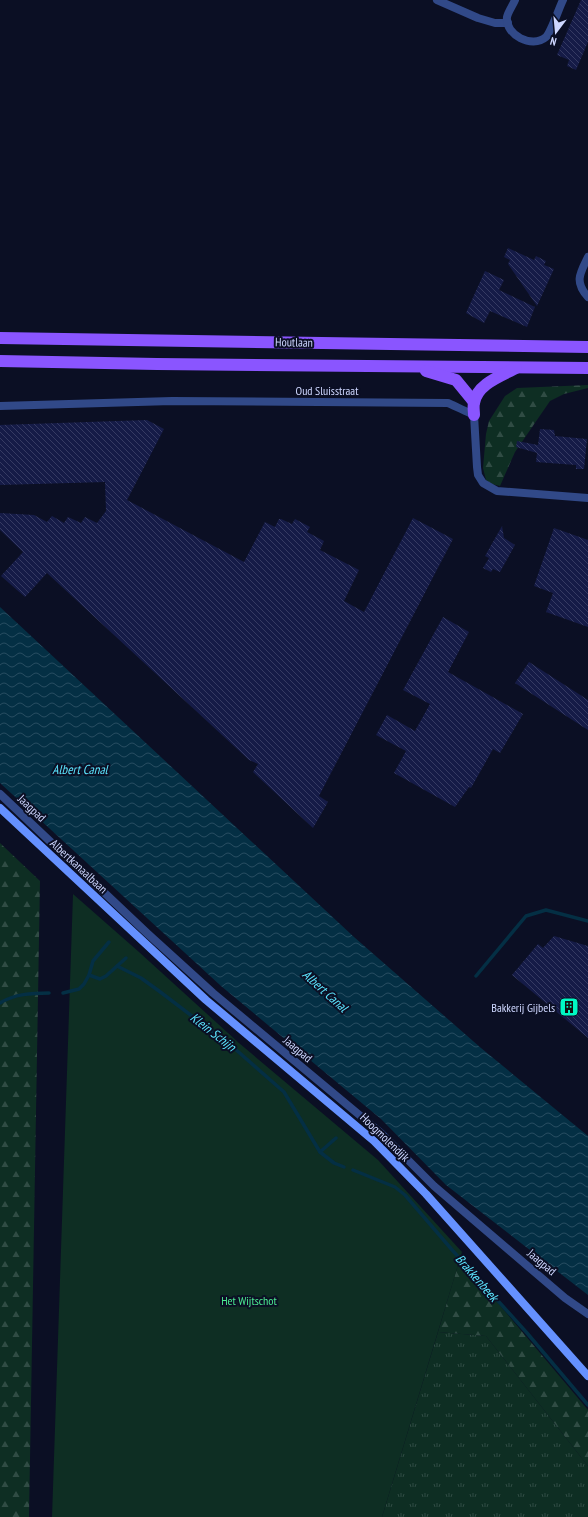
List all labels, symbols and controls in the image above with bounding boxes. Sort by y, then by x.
north arrow [536,12,576,52]
text: N [548,34,558,49]
street label: Houtlaan [275,334,313,350]
street label: Oud Sluisstraat [296,383,359,398]
water label: Albert Canal [52,761,110,778]
street label: Jaagpad [14,791,49,825]
street label: Albertkanaalbaan [47,836,111,896]
water label: Albert Canal [299,966,353,1017]
building icon: Bakkerij Gijbels [558,996,580,1018]
place label: Bakkerij Gijbels [491,1000,555,1015]
water label: Klein Schijn [187,1009,240,1056]
street label: Jaagpad [280,1032,315,1065]
street label: Hoogmolendijk [357,1110,413,1165]
street label: Jaagpad [524,1245,559,1278]
water label: Brakkenbeek [452,1251,503,1307]
park label: Het Wijtschot [221,1293,278,1308]

